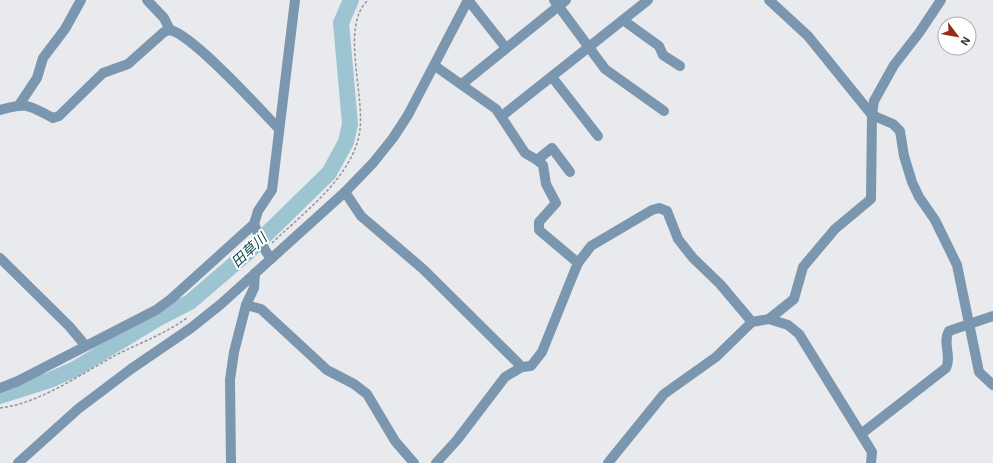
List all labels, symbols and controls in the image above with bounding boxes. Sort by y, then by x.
north arrow [937,16,977,56]
text: N [958,35,974,48]
water label: 田草川 [228,228,271,270]

